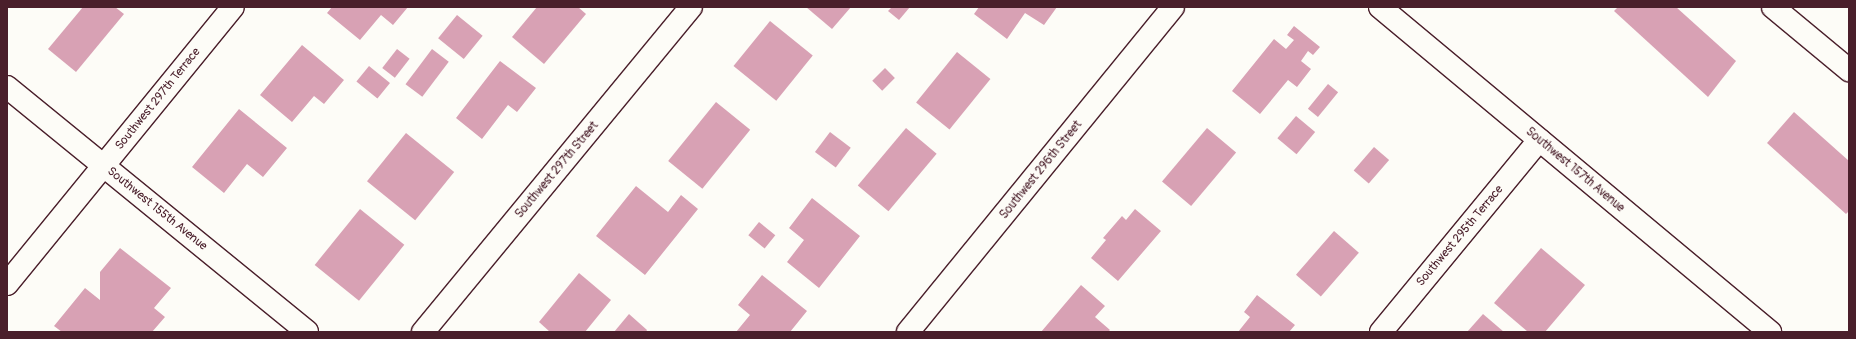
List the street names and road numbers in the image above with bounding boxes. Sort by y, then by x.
street label: Southwest 297th Terrace [112,45,204,153]
street label: Southwest 296th Street [997,118,1085,222]
street label: Southwest 297th Street [512,119,602,221]
street label: Southwest 157th Avenue [1523,125,1627,215]
street label: Southwest 155th Avenue [104,164,210,254]
street label: Southwest 295th Terrace [1414,183,1506,289]

